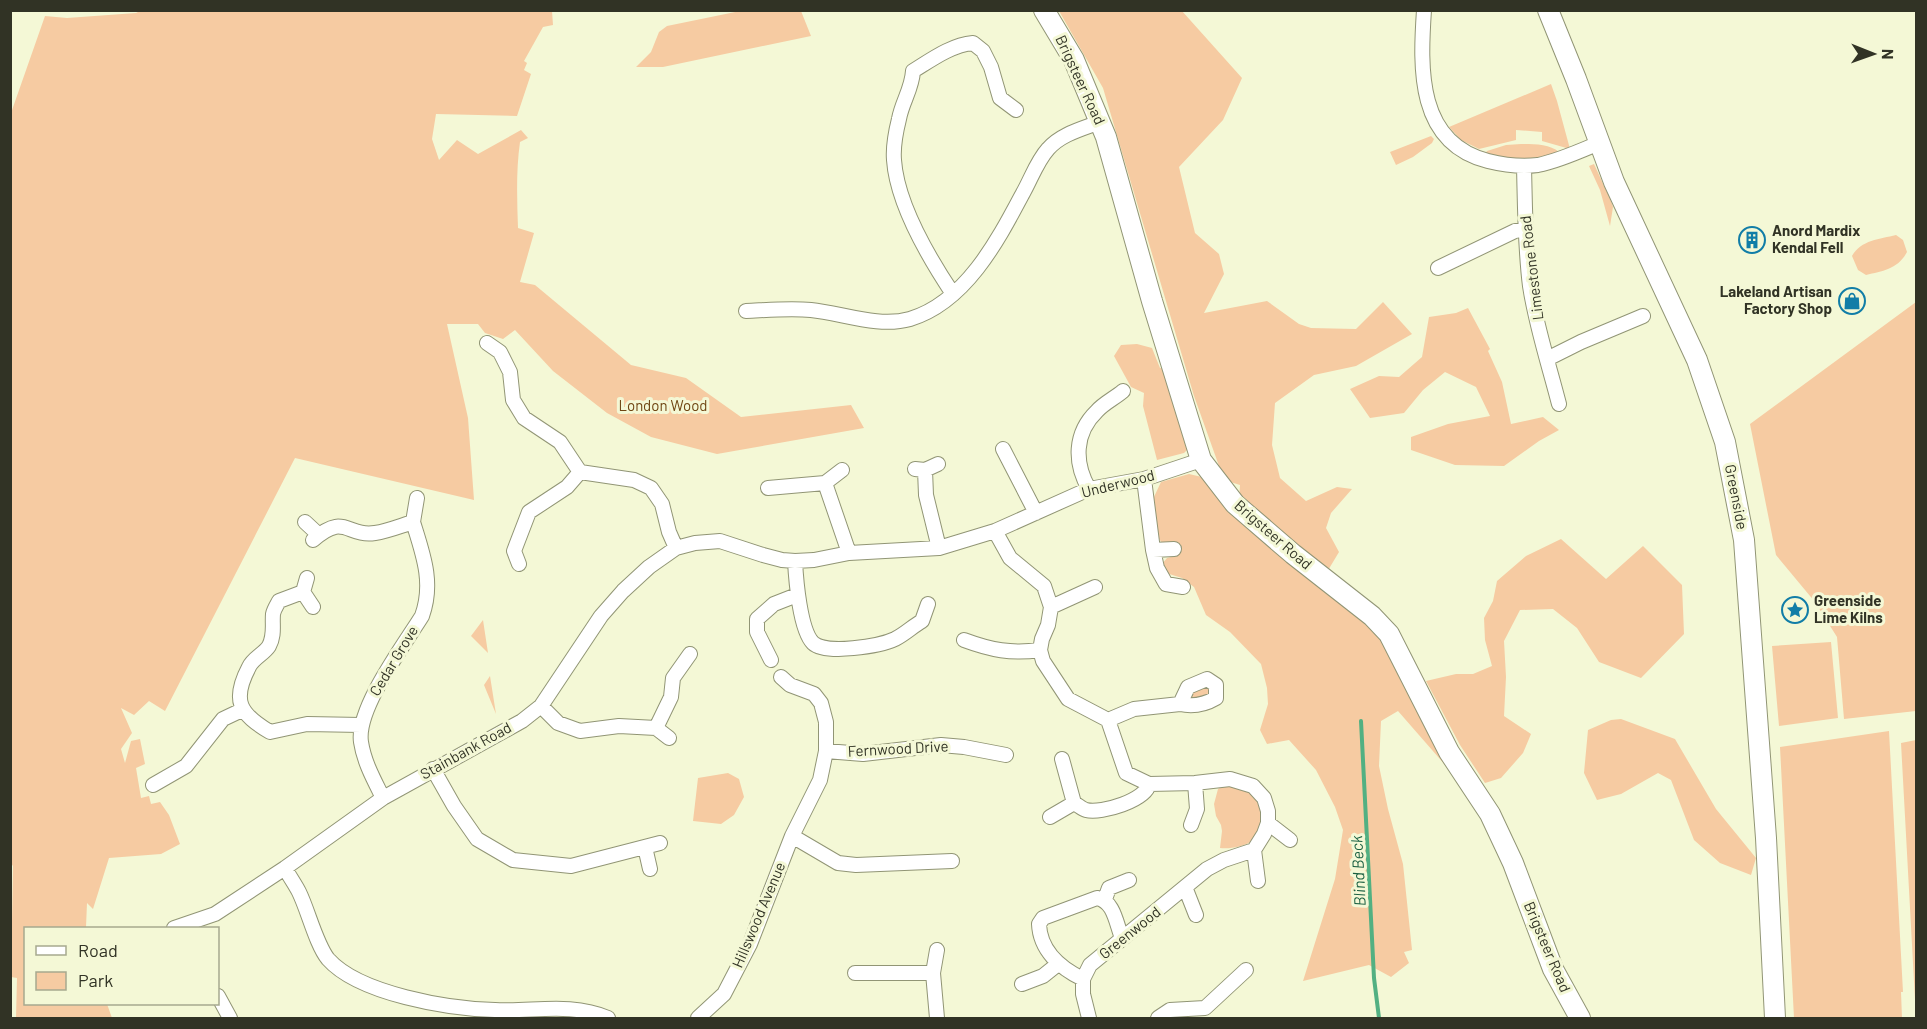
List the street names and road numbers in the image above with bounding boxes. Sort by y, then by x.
street label: Brigsteer Road [1052,32,1109,127]
street label: Limestone Road [1516,215,1546,321]
street label: Greenside [1722,463,1752,531]
street label: Underwood [1079,465,1156,501]
street label: Brigsteer Road [1231,496,1316,573]
street label: Cedar Grove [365,622,421,699]
street label: Stainbank Road [417,718,514,783]
street label: Fernwood Drive [847,736,949,760]
street label: Hillswood Avenue [728,859,788,970]
street label: Brigsteer Road [1521,899,1575,995]
street label: Greenwood [1095,902,1164,962]

